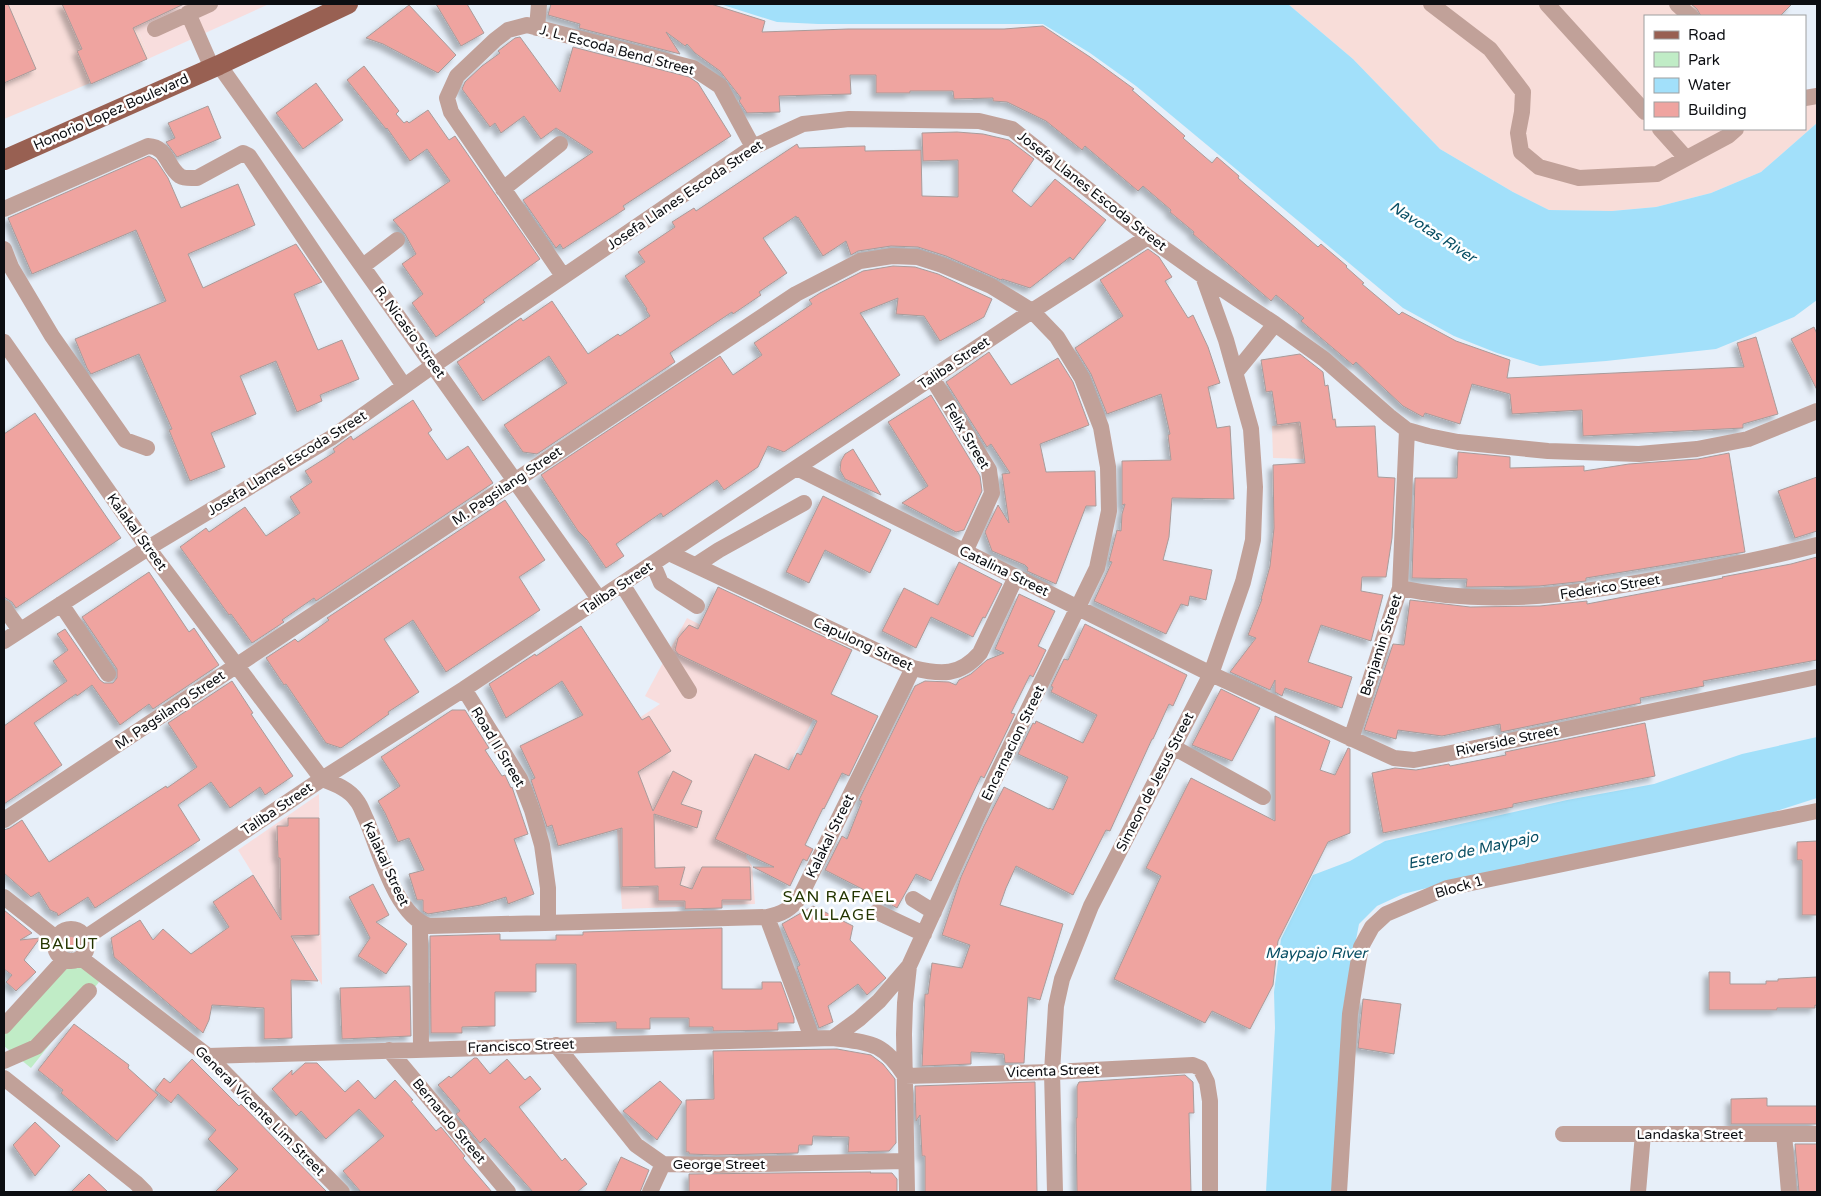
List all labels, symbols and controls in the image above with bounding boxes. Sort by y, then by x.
legend [1644,15,1806,130]
street label: J. L. Escoda Bend Street [538,21,697,79]
text: Road [1688,26,1726,44]
text: Park [1688,51,1720,69]
street label: Honorio Lopez Boulevard [31,70,191,154]
text: Water [1688,76,1731,94]
text: Building [1688,101,1747,119]
street label: Josefa Llanes Escoda Street [1014,128,1170,255]
street label: Josefa Llanes Escoda Street [604,136,767,254]
water label: Navotas River [1387,197,1481,268]
street label: R. Nicasio Street [371,283,449,382]
street label: Taliba Street [915,332,994,393]
street label: Felix Street [941,400,994,473]
street label: Josefa Llanes Escoda Street [204,407,370,519]
street label: M. Pagsilang Street [449,442,566,529]
street label: Kalakal Street [103,490,171,574]
street label: Catalina Street [956,542,1052,600]
street label: Taliba Street [578,557,657,618]
street label: Federico Street [1559,571,1662,603]
street label: Benjamin Street [1357,591,1406,698]
street label: Capulong Street [810,613,916,675]
street label: M. Pagsilang Street [112,666,229,753]
street label: Encarnacion Street [978,682,1049,803]
street label: Road II Street [467,704,529,791]
street label: Simeon de Jesus Street [1112,709,1198,854]
street label: Riverside Street [1454,722,1561,760]
street label: Taliba Street [238,778,317,839]
street label: Kalakal Street [802,791,858,881]
street label: Kalakal Street [359,819,413,909]
water label: Estero de Maypajo [1406,827,1541,873]
street label: Block 1 [1433,872,1485,902]
district label: SAN RAFAEL VILLAGE [783,887,895,925]
district label: BALUT [40,934,98,954]
water label: Maypajo River [1265,944,1369,962]
street label: Francisco Street [467,1036,575,1056]
street label: General Vicente Lim Street [191,1042,329,1180]
street label: Vicenta Street [1006,1061,1101,1081]
street label: Bernardo Street [409,1075,490,1167]
street label: Landaska Street [1637,1126,1744,1143]
street label: George Street [673,1156,766,1173]

